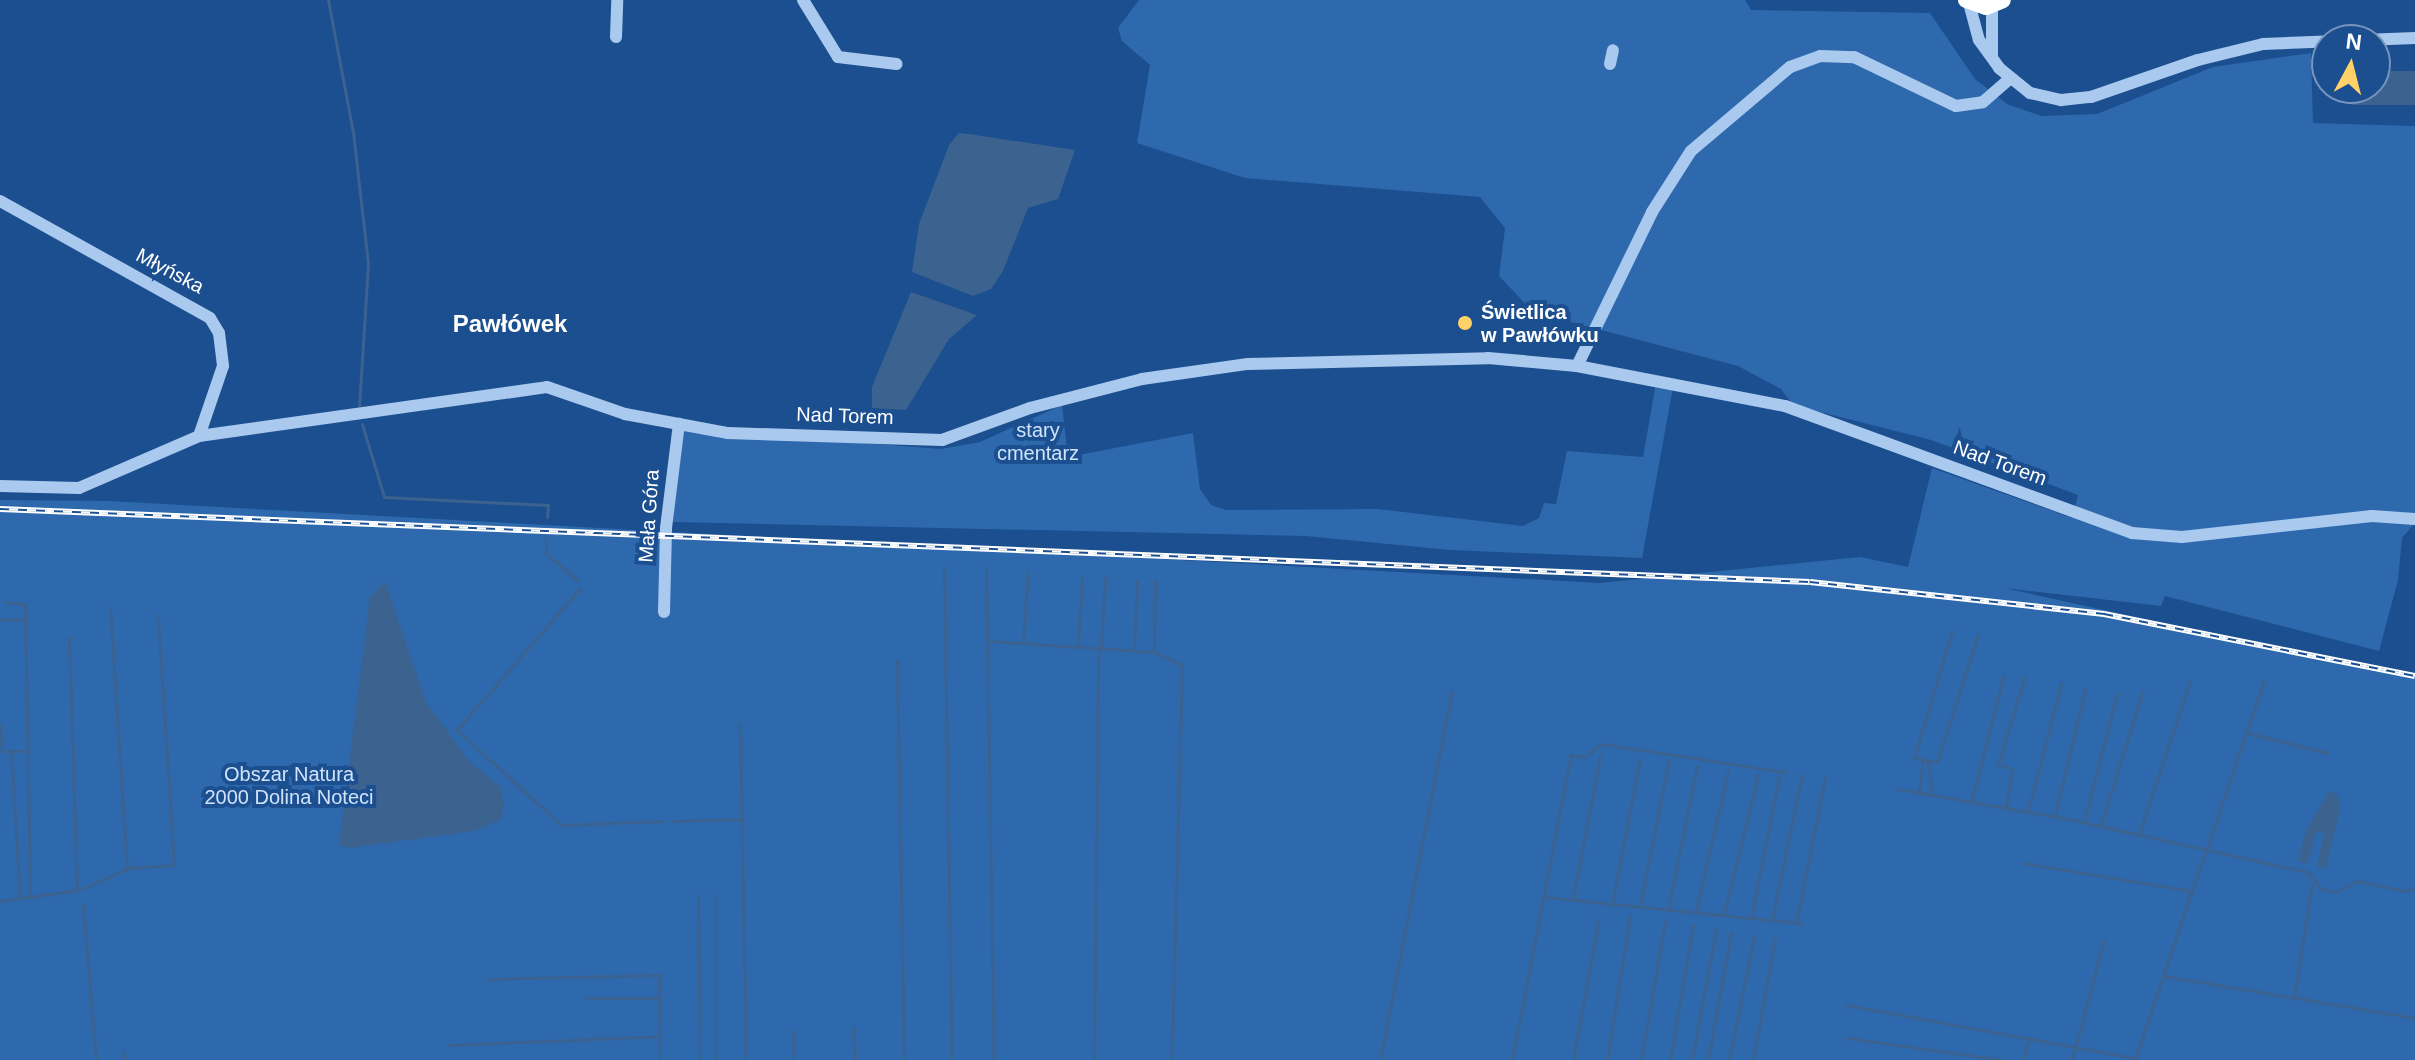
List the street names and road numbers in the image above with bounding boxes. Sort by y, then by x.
street label: Młyńska [132,243,208,299]
street label: Nad Torem [796,402,894,430]
street label: Nad Torem [1950,435,2050,491]
street label: Mała Góra [634,469,664,563]

